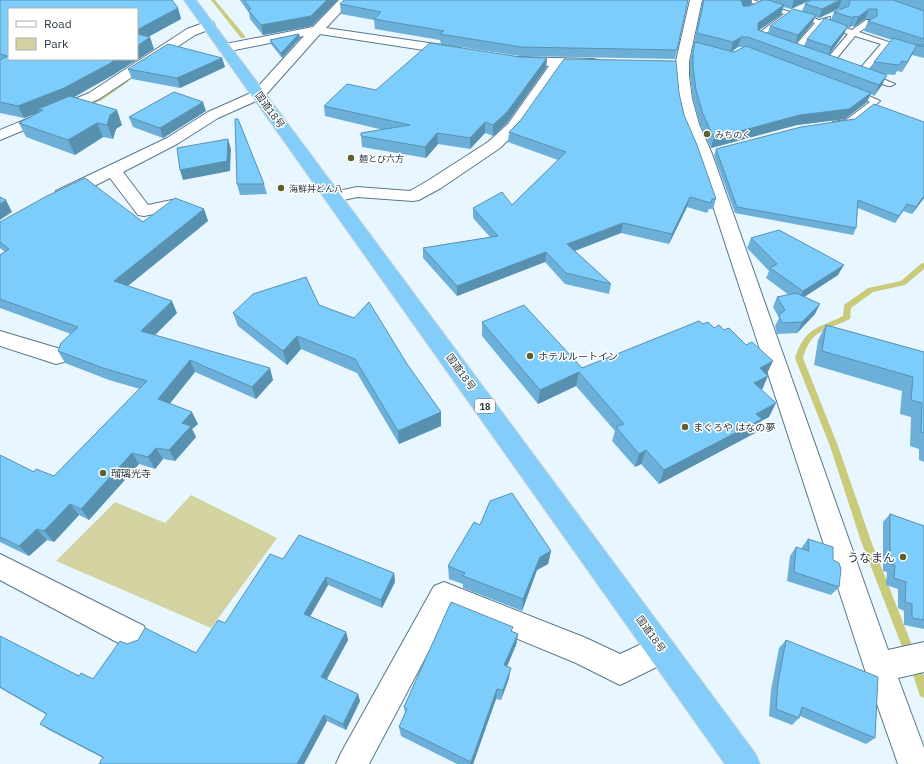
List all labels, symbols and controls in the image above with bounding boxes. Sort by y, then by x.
legend [8,8,138,60]
text: Road [44,16,72,31]
text: Park [44,36,69,51]
street label: 国道18号 [252,89,288,131]
marker: みちのく [702,129,712,139]
place label: みちのく [715,129,751,140]
marker: 麺とび六方 [346,153,356,163]
place label: 麺とび六方 [359,153,404,164]
marker: 海鮮丼どん八 [276,183,286,193]
place label: 海鮮丼どん八 [289,183,343,194]
place label: ホテルルートイン [538,350,618,363]
street label: 国道18号 [443,351,479,393]
marker: ホテルルートイン [525,351,535,361]
road number: 18 [475,399,495,413]
place label: まぐろや はなの夢 [693,421,775,434]
marker: まぐろや はなの夢 [680,422,690,432]
place label: 瑠璃光寺 [111,467,151,480]
marker: 瑠璃光寺 [98,468,108,478]
place label: うなまん [847,550,895,565]
marker: うなまん [898,552,908,562]
street label: 国道18号 [633,613,669,655]

